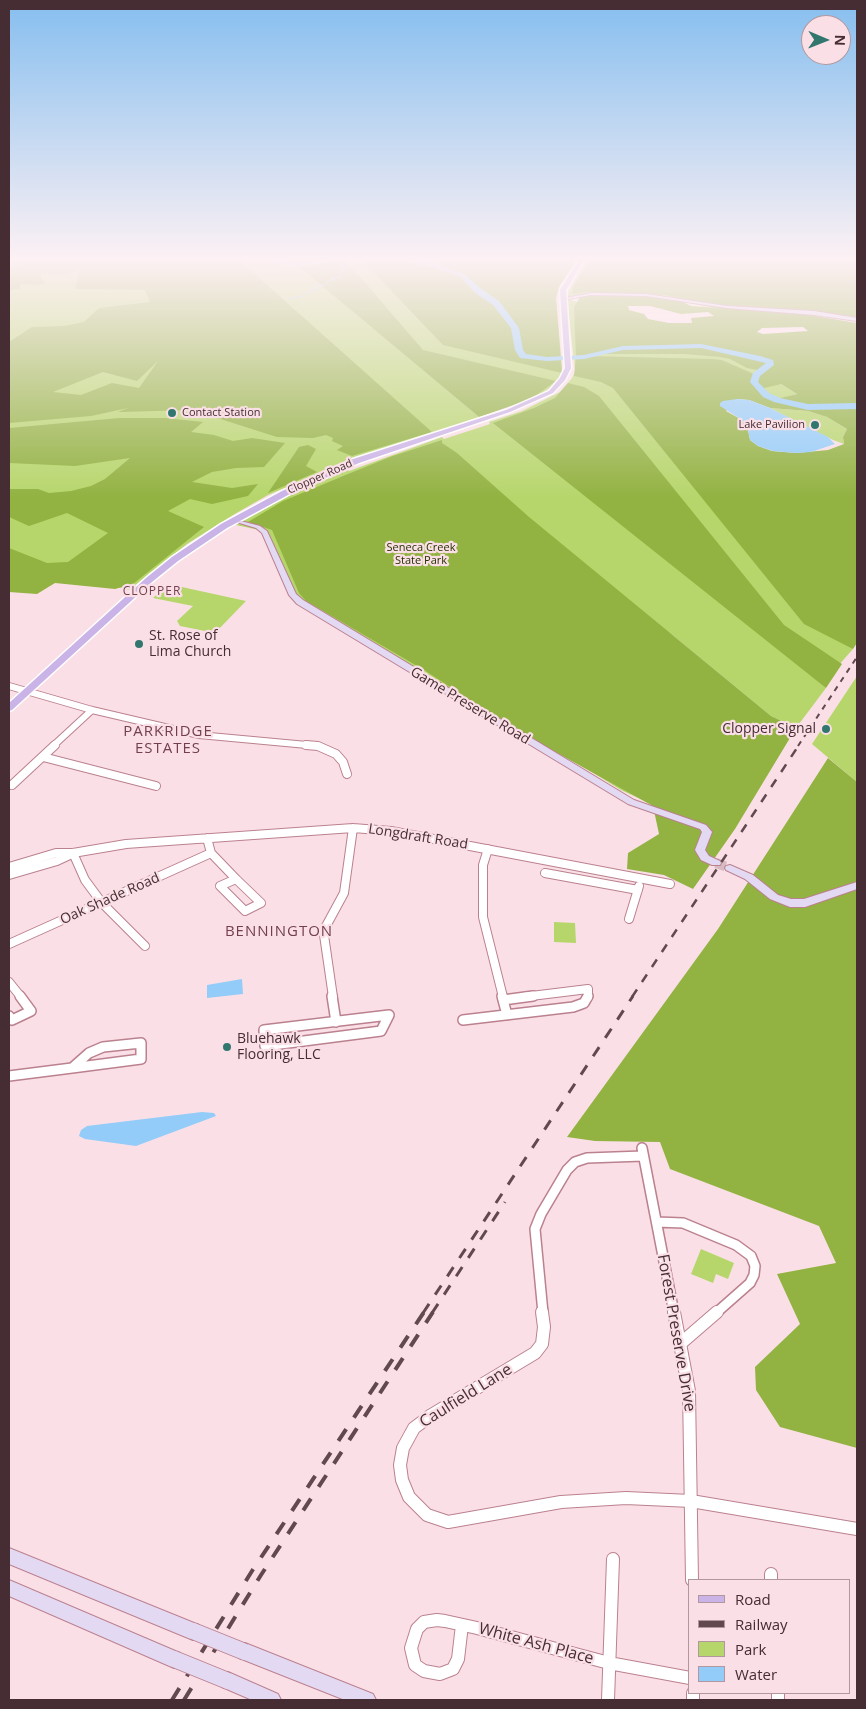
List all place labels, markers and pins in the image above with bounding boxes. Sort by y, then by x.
place label: Contact Station [182,406,260,420]
marker: Contact Station [166,407,178,419]
place label: Lake Pavilion [738,418,805,432]
marker: Lake Pavilion [809,419,821,431]
place label: St. Rose of Lima Church [149,628,231,660]
marker: St. Rose of Lima Church [133,638,145,650]
place label: Clopper Signal [722,721,816,737]
marker: Clopper Signal [820,723,832,735]
place label: Bluehawk Flooring, LLC [237,1031,321,1064]
marker: Bluehawk Flooring, LLC [221,1041,233,1053]

